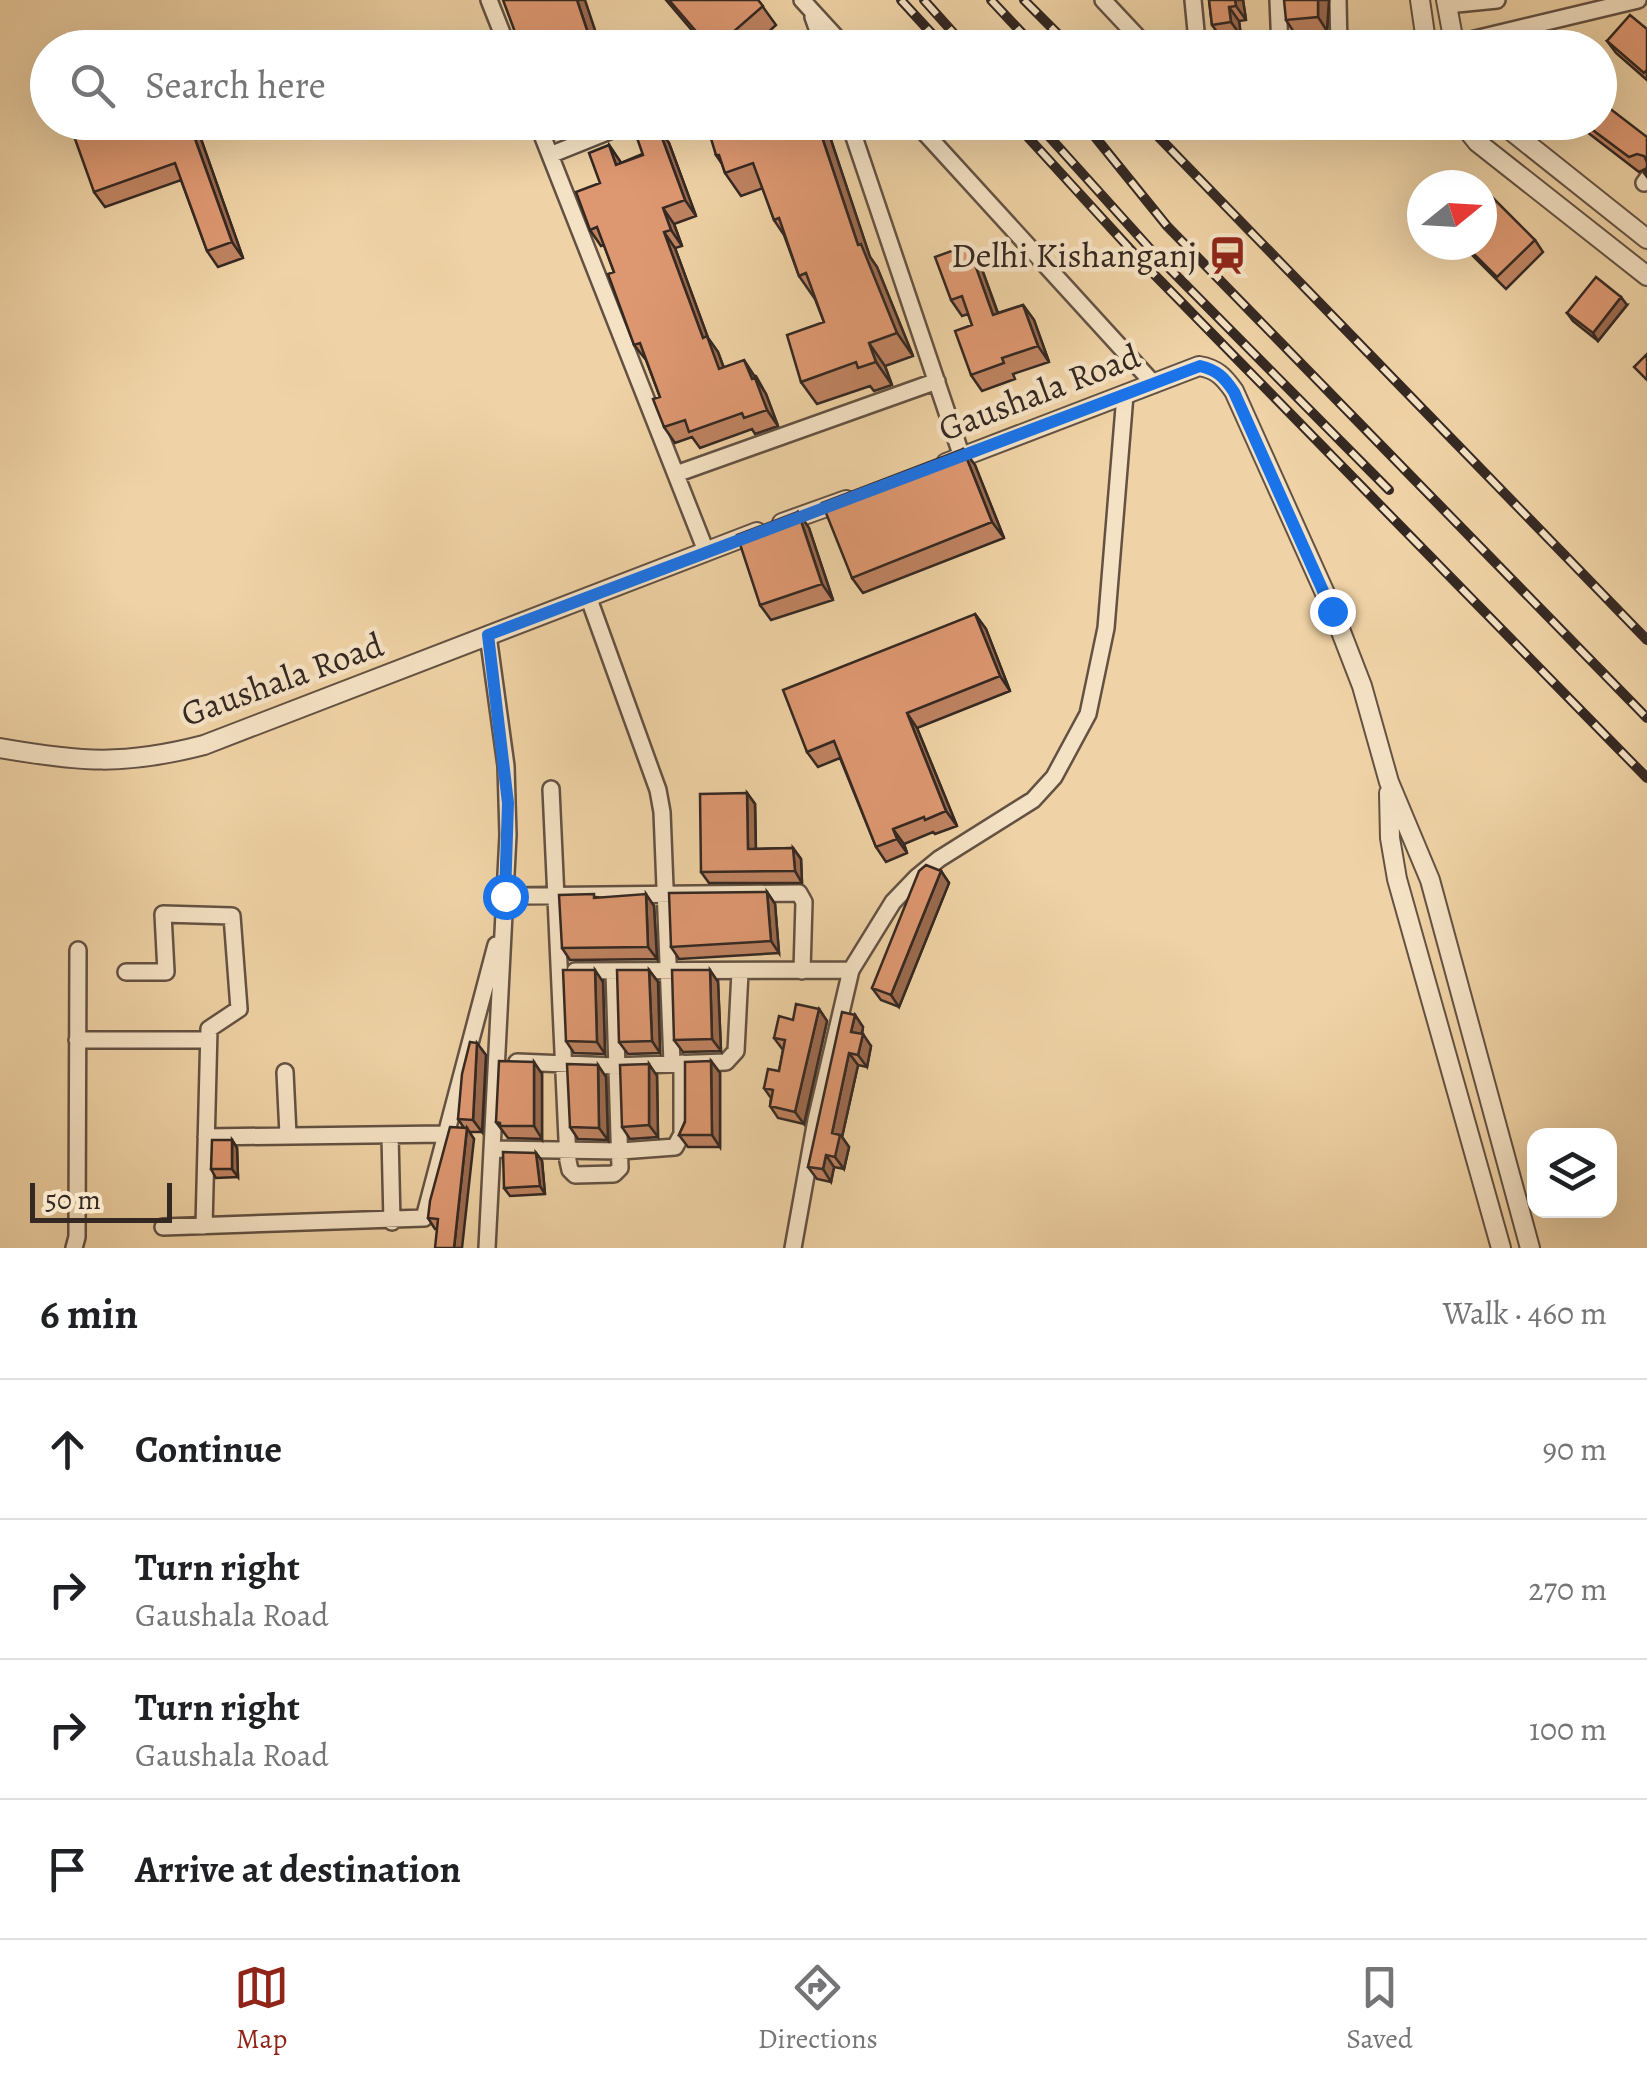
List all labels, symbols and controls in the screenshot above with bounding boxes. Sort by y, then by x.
search box [30,30,1617,140]
icon: search [65,58,120,113]
text: Search here [145,59,326,111]
north arrow [1407,170,1497,260]
place label: Delhi Kishanganj [951,231,1197,279]
station icon: Delhi Kishanganj [1206,234,1248,276]
street label: Gaushala Road [931,332,1147,452]
route end [1310,589,1356,635]
street label: Gaushala Road [174,620,390,738]
route start [483,874,529,920]
map controls [1527,1128,1617,1218]
button: layers [1527,1128,1617,1218]
scale bar [30,1178,172,1222]
text: 50 m [45,1181,101,1219]
text: 6 min [40,1285,138,1342]
text: Walk · 460 m [1443,1291,1607,1335]
icon: ahead [40,1422,95,1477]
text: Continue [135,1423,282,1475]
text: 90 m [1542,1427,1607,1471]
text: Turn right [135,1541,300,1593]
icon: right [40,1562,95,1617]
text: 270 m [1528,1567,1607,1611]
text: Gaushala Road [135,1593,329,1637]
text: Turn right [135,1681,300,1733]
icon: right [40,1702,95,1757]
text: 100 m [1529,1707,1607,1751]
text: Gaushala Road [135,1733,329,1777]
icon: arrive [40,1842,95,1897]
text: Arrive at destination [135,1843,461,1895]
tab: Map [234,1960,289,2058]
tab: Directions [758,1960,878,2058]
tab: Saved [1346,1960,1413,2058]

